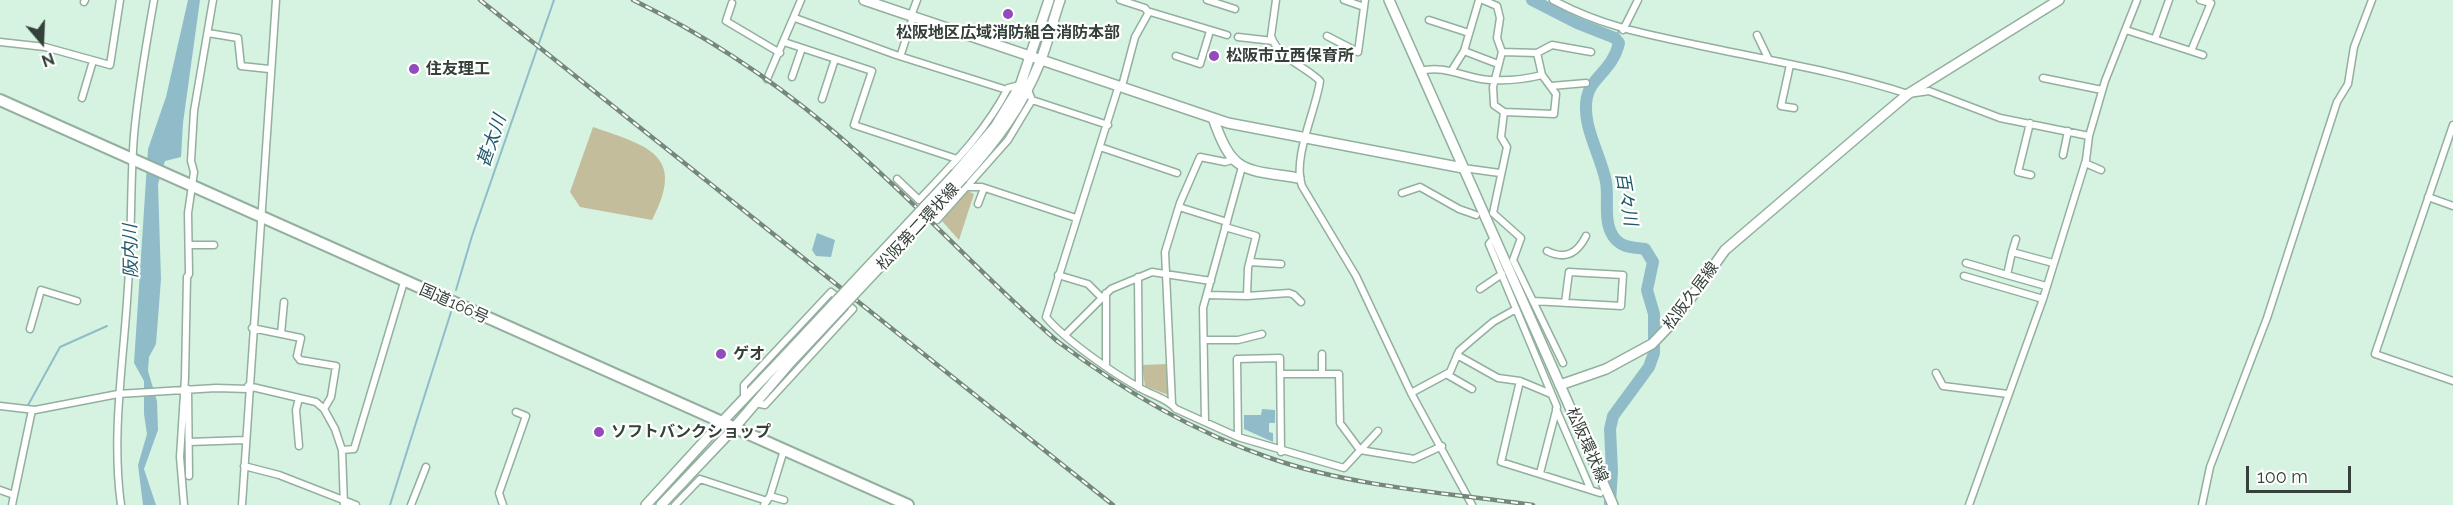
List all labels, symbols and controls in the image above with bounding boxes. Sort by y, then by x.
marker: 松阪地区広域消防組合消防本部 [1001,7,1015,21]
north arrow [12,12,72,72]
place label: 松阪地区広域消防組合消防本部 [896,23,1120,43]
place label: 松阪市立西保育所 [1226,46,1354,66]
text: N [39,49,57,70]
marker: 松阪市立西保育所 [1207,49,1221,63]
place label: 住友理工 [426,59,490,79]
marker: 住友理工 [407,62,421,76]
water label: 甚太川 [473,112,511,170]
water label: 百々川 [1611,171,1641,227]
street label: 松阪第二環状線 [873,179,963,275]
water label: 阪内川 [120,224,142,278]
street label: 松阪久居線 [1659,258,1723,334]
street label: 国道166号 [416,280,492,328]
place label: ゲオ [733,344,765,364]
marker: ゲオ [714,347,728,361]
street label: 松阪環状線 [1562,405,1612,485]
place label: ソフトバンクショップ [611,422,771,442]
marker: ソフトバンクショップ [592,425,606,439]
scale bar [2249,454,2354,492]
text: 100 m [2257,466,2308,487]

